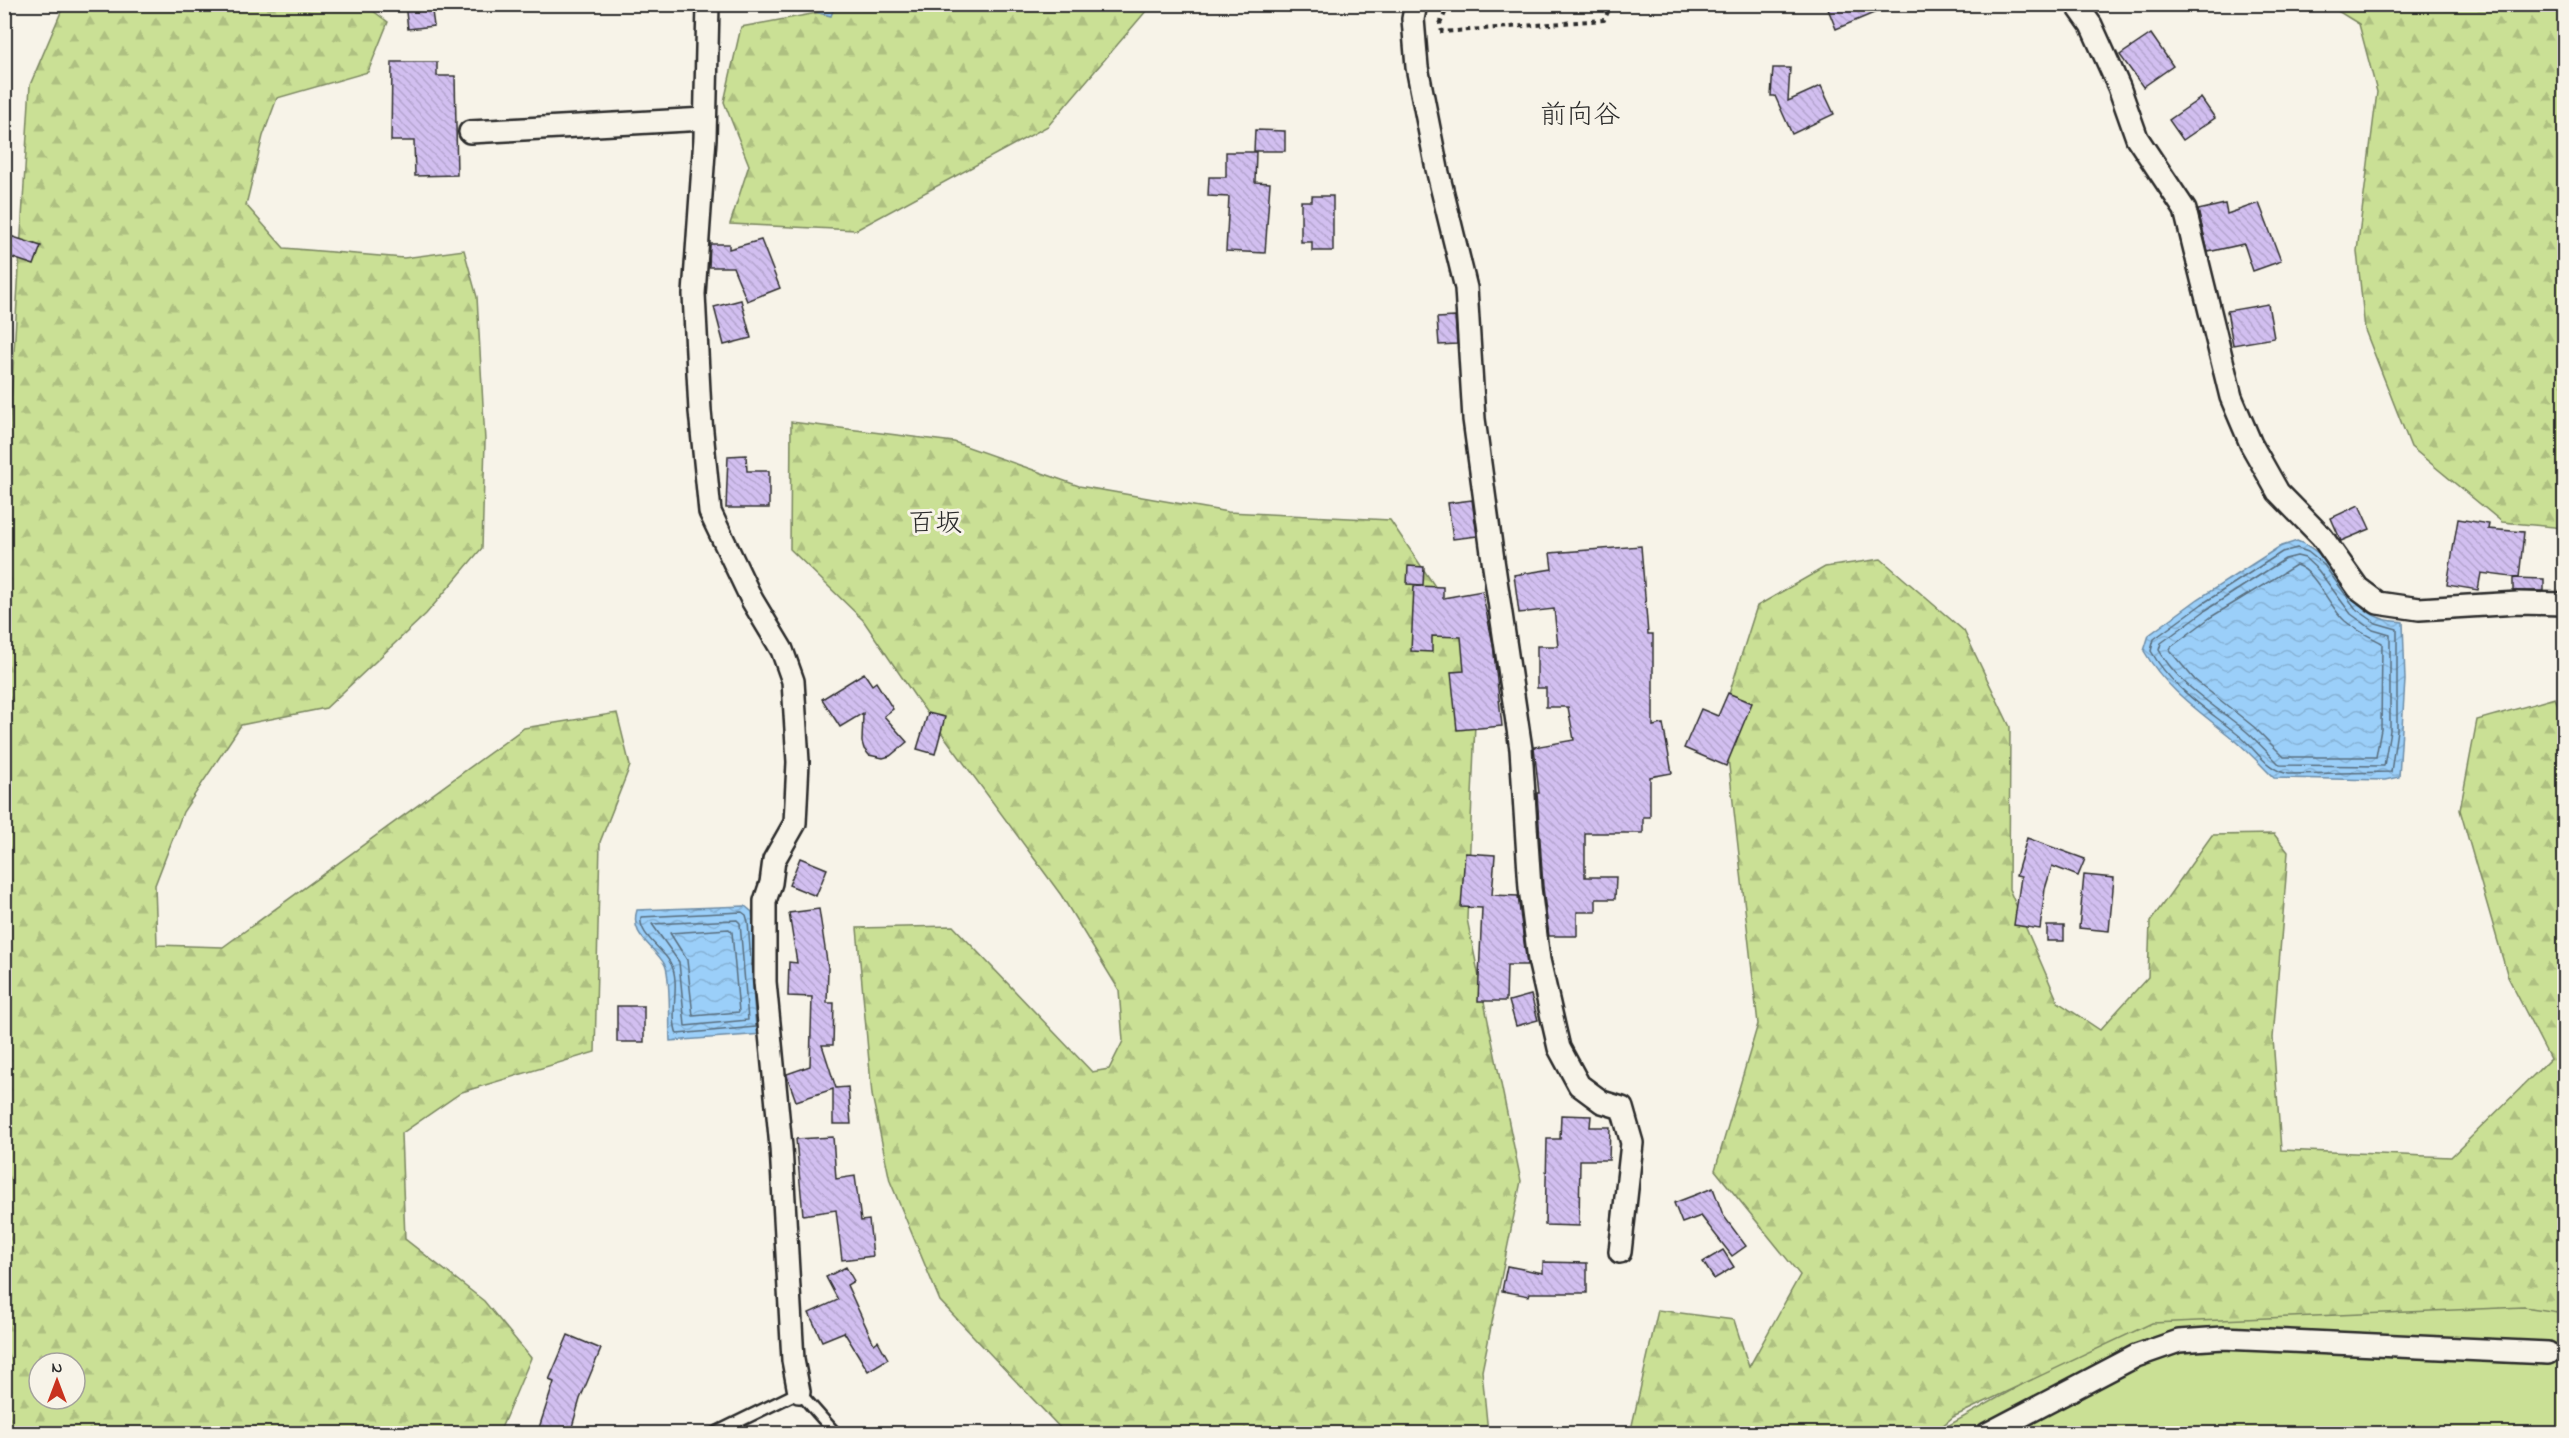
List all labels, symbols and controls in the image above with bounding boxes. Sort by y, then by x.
district label: 前向谷 [1540,97,1621,136]
district label: 百坂 [908,505,962,544]
north arrow [27,1351,87,1411]
text: N [52,1356,63,1380]

